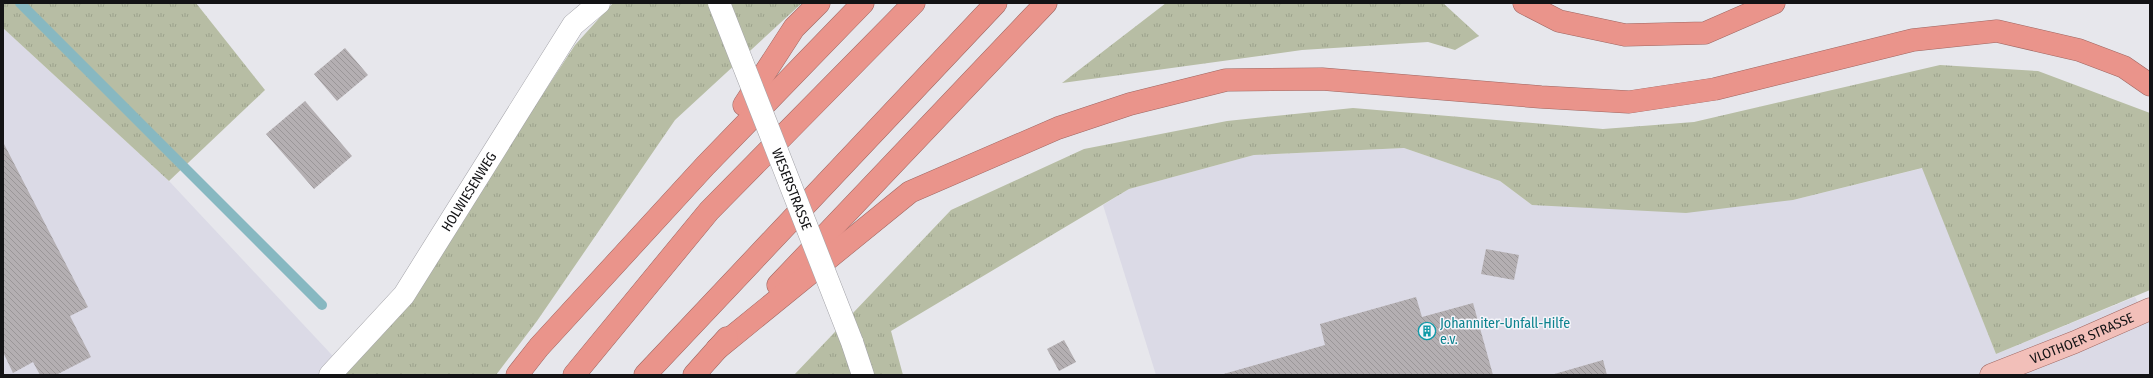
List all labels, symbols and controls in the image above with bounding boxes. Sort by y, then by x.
street label: WESERSTRASSE [768,146,815,233]
street label: HOLWIESENWEG [438,149,500,235]
street label: VLOTHOER STRASSE [2028,309,2137,368]
place label: Johanniter-Unfall-Hilfe e.v. [1440,315,1570,348]
building icon: Johanniter-Unfall-Hilfe e.v. [1417,321,1437,341]

